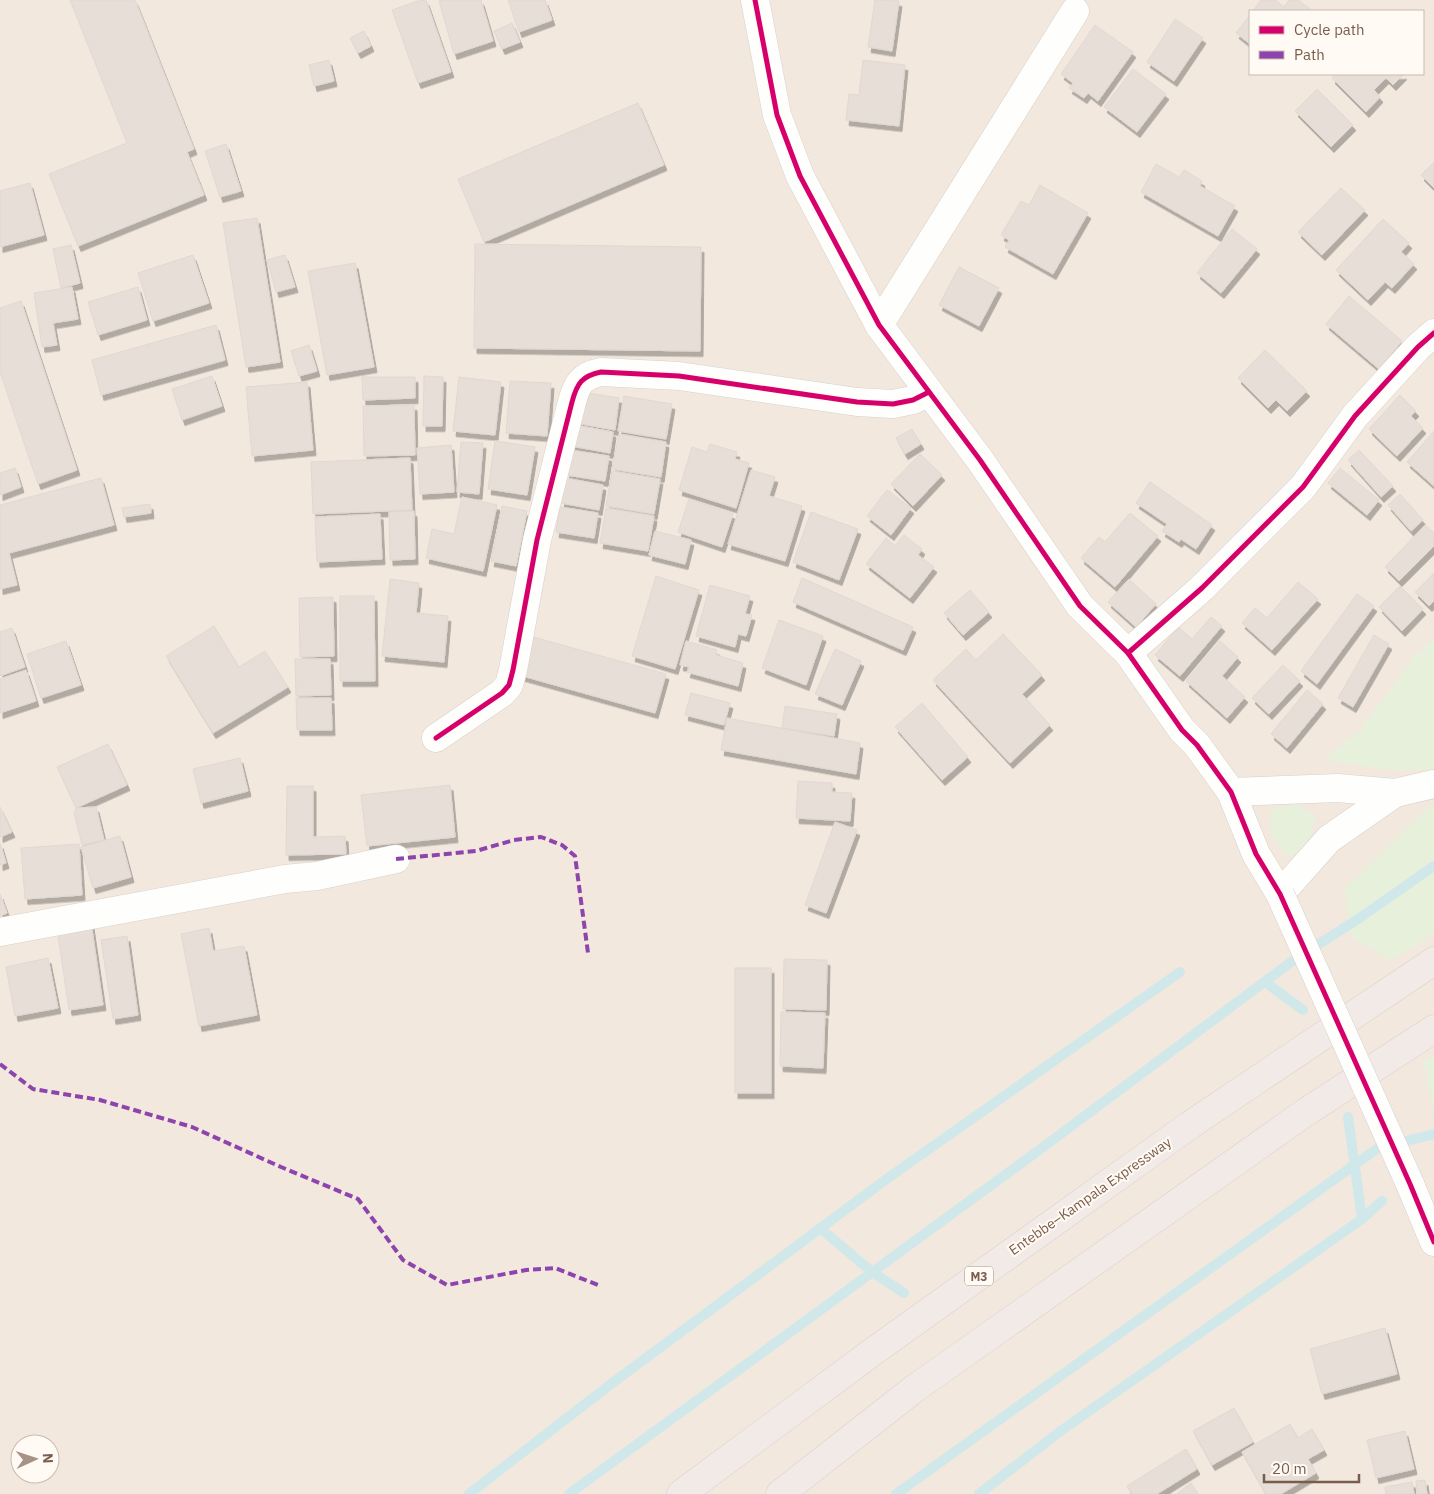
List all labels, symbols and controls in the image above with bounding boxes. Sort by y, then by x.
legend [1249,10,1424,75]
text: Cycle path [1294,20,1365,39]
text: Path [1294,45,1325,64]
street label: Entebbe–Kampala Expressway [1005,1133,1175,1259]
road number: M3 [965,1266,993,1285]
north arrow [10,1434,60,1484]
scale bar [1264,1452,1359,1484]
text: N [39,1453,57,1464]
text: 20 m [1272,1459,1307,1478]

